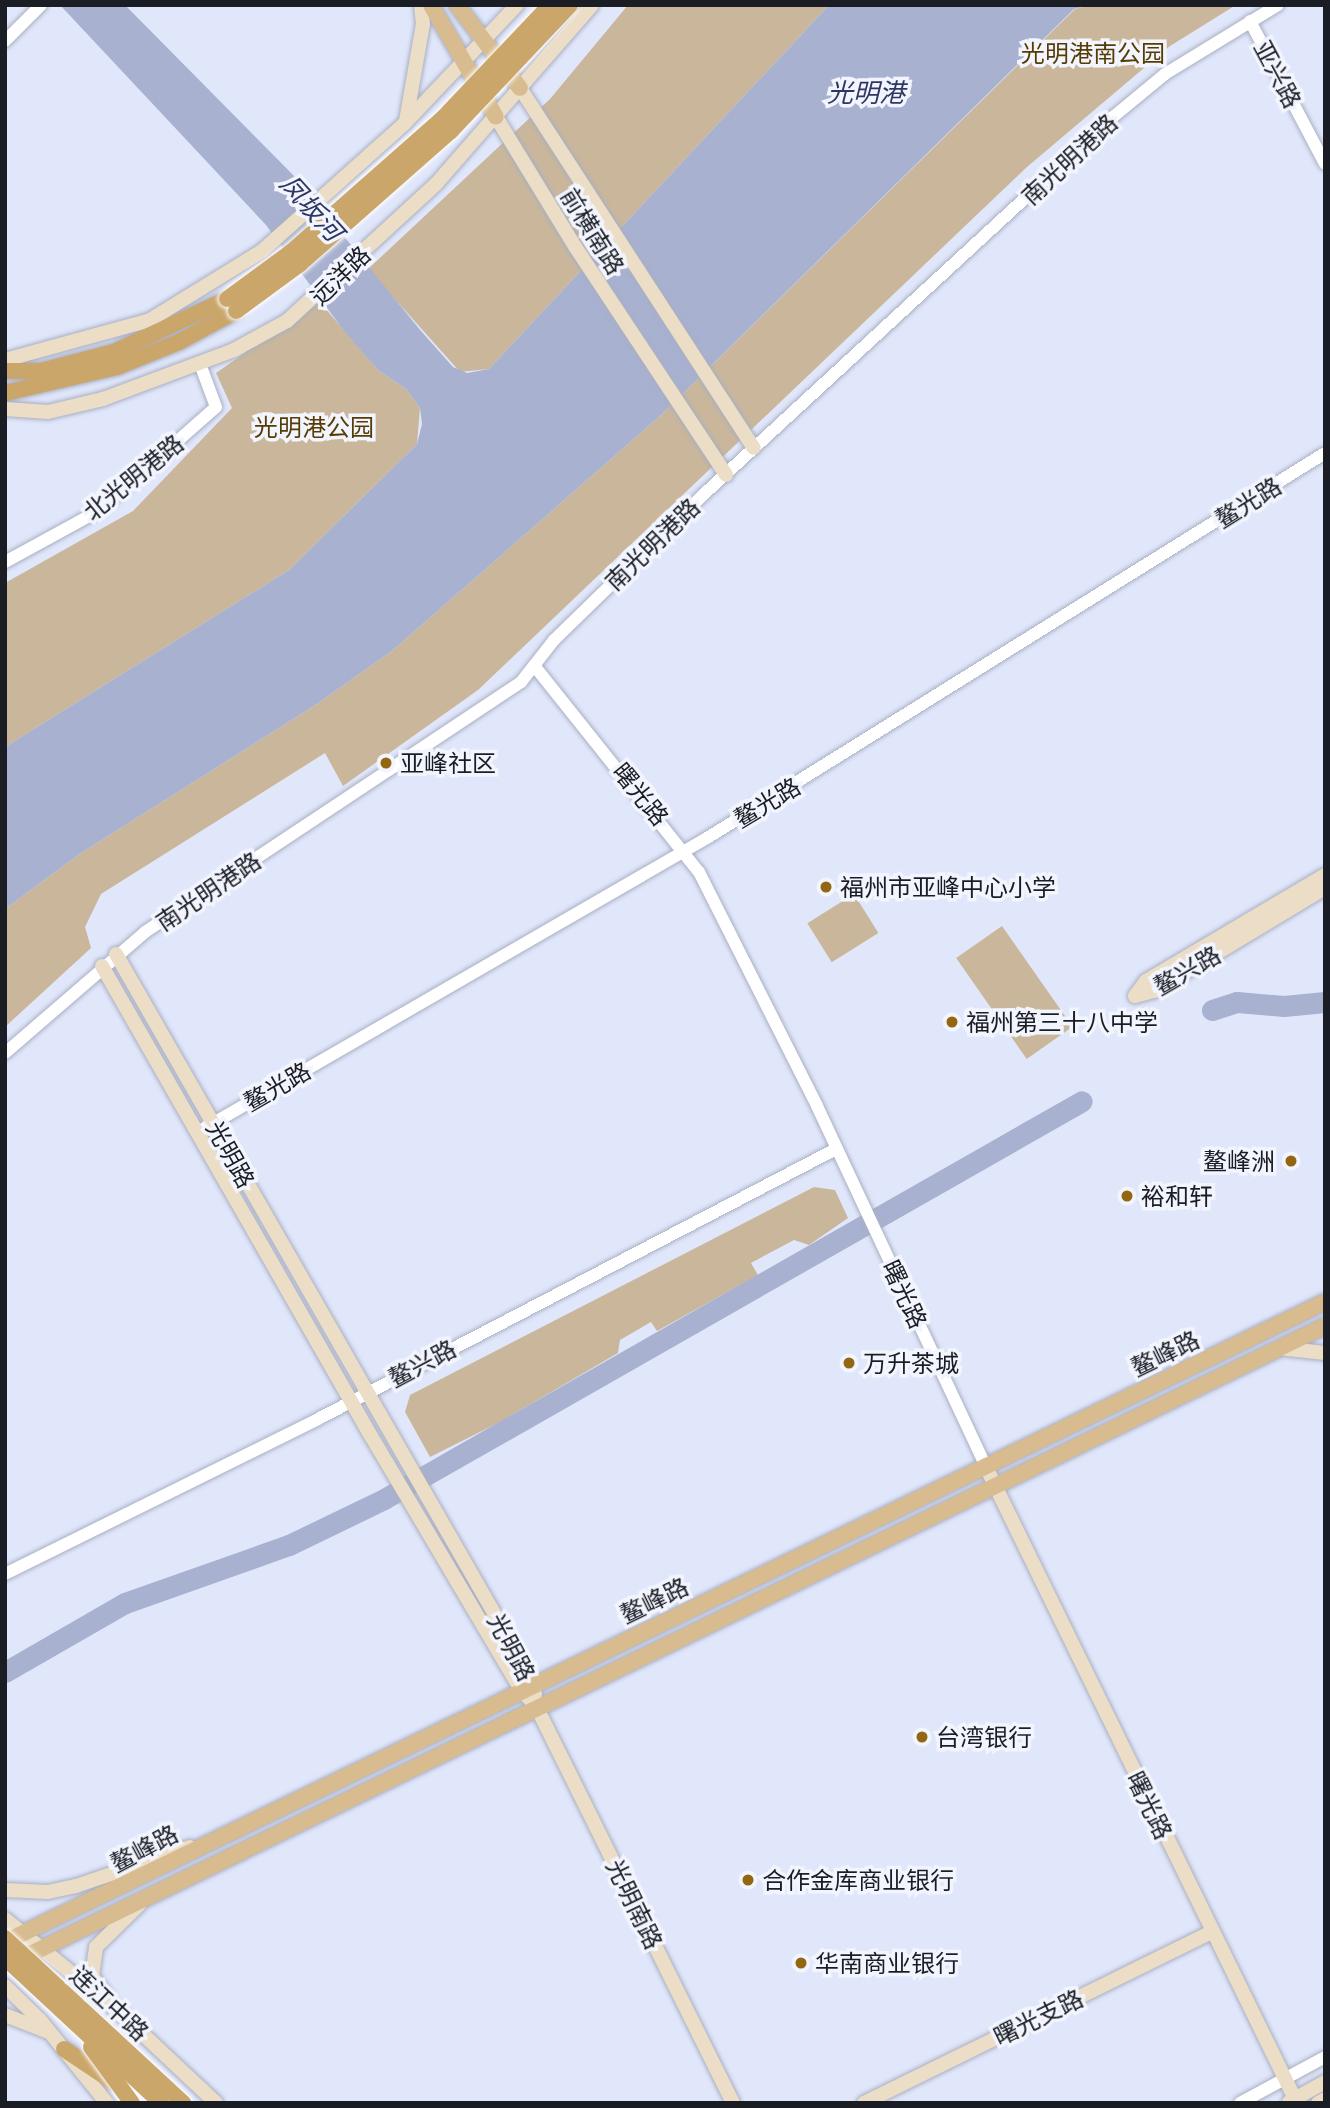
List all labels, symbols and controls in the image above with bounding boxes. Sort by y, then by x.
street label: 亚兴路 [1248,35,1308,113]
park label: 光明港南公园 [1021,39,1165,67]
water label: 光明港 [827,76,905,108]
street label: 南光明港路 [1015,108,1123,210]
water label: 凤坂河 [274,168,350,246]
street label: 前横南路 [555,183,631,279]
street label: 远洋路 [304,240,376,310]
park label: 光明港公园 [254,413,374,441]
street label: 北光明港路 [77,428,189,526]
street label: 鳌光路 [1210,471,1286,533]
street label: 南光明港路 [599,492,705,596]
place label: 亚峰社区 [400,749,496,777]
marker: 亚峰社区 [378,755,394,771]
street label: 曙光路 [607,757,675,831]
street label: 鳌光路 [729,771,805,833]
street label: 南光明港路 [150,846,266,936]
place label: 福州市亚峰中心小学 [840,873,1056,901]
marker: 福州市亚峰中心小学 [818,879,834,895]
street label: 鳌兴路 [1149,940,1225,1000]
place label: 福州第三十八中学 [966,1008,1158,1036]
marker: 福州第三十八中学 [944,1014,960,1030]
street label: 鳌光路 [239,1056,315,1116]
street label: 光明路 [201,1116,261,1192]
place label: 鳌峰洲 [1203,1147,1275,1175]
marker: 鳌峰洲 [1281,1151,1301,1171]
place label: 裕和轩 [1141,1182,1213,1210]
marker: 裕和轩 [1119,1188,1135,1204]
street label: 曙光路 [877,1255,933,1333]
street label: 鳌峰路 [1126,1324,1204,1382]
street label: 鳌兴路 [383,1333,461,1393]
place label: 万升茶城 [863,1349,959,1377]
marker: 万升茶城 [841,1355,857,1371]
street label: 鳌峰路 [615,1571,693,1629]
street label: 光明路 [482,1608,542,1686]
place label: 台湾银行 [936,1723,1032,1751]
marker: 台湾银行 [914,1729,930,1745]
street label: 曙光路 [1121,1766,1179,1844]
street label: 鳌峰路 [105,1818,183,1878]
street label: 光明南路 [601,1855,669,1953]
place label: 合作金库商业银行 [762,1866,954,1894]
marker: 合作金库商业银行 [740,1872,756,1888]
place label: 华南商业银行 [815,1949,959,1977]
marker: 华南商业银行 [793,1955,809,1971]
street label: 连江中路 [65,1960,155,2046]
street label: 曙光支路 [989,1983,1087,2051]

